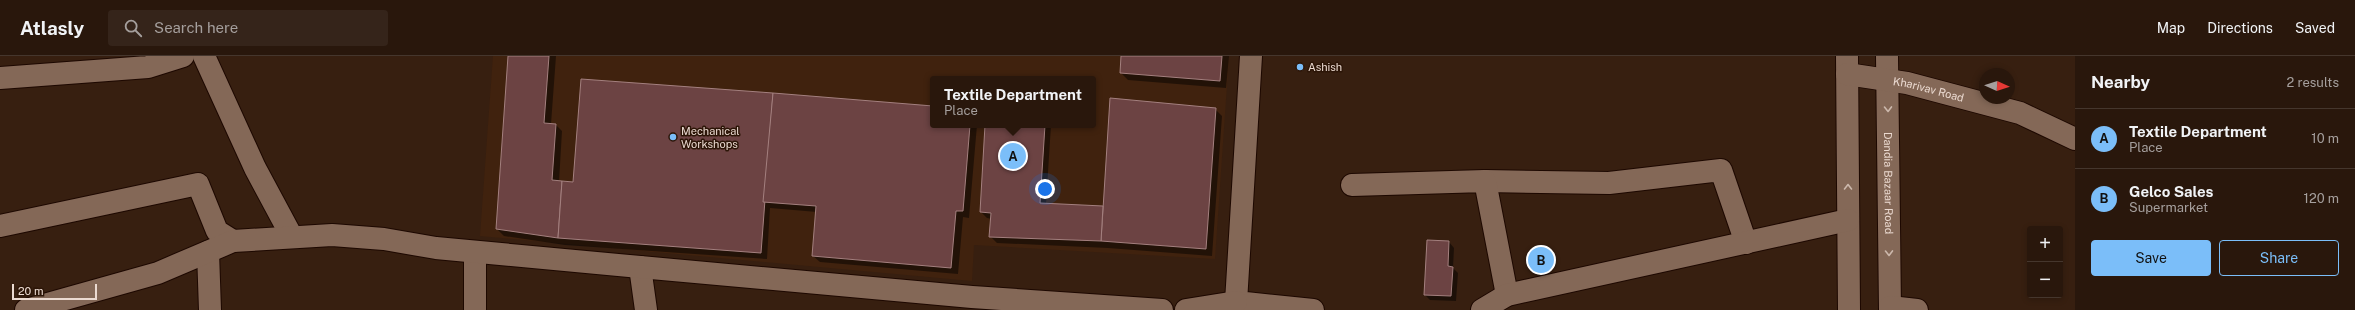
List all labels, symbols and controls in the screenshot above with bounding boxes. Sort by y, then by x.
search box [108,10,388,46]
text: Atlasly [20,17,84,39]
icon: search [122,17,144,39]
text: Search here [154,19,238,36]
text: Map [2157,20,2185,36]
text: Directions [2207,20,2273,36]
text: Saved [2295,20,2335,36]
place label: Ashish [1308,61,1342,73]
marker: Ashish [1295,62,1305,72]
north arrow [1979,68,2015,104]
text: Nearby [2091,72,2150,92]
street label: Kharivav Road [1892,75,1965,104]
text: 2 results [2287,75,2339,90]
popup [930,76,1096,128]
text: Textile Department [944,86,1082,103]
text: Place [944,103,978,118]
one-way arrow [1884,106,1892,112]
text: Textile Department [2129,123,2267,140]
place label: Mechanical Workshops [681,125,740,150]
text: A [2099,131,2109,146]
text: 10 m [2311,131,2339,146]
marker: Mechanical Workshops [668,132,678,142]
street label: Dandia Bazaar Road [1882,132,1895,234]
text: Place [2129,140,2163,155]
pin: A [1000,141,1026,171]
your location [1035,179,1055,199]
text: Gelco Sales [2129,183,2213,200]
one-way arrow [1844,184,1852,190]
text: B [2100,191,2108,206]
text: 120 m [2304,191,2339,206]
text: Supermarket [2129,200,2208,215]
map controls [2027,226,2063,298]
button: + [2027,226,2063,262]
button: Save [2091,240,2211,276]
button: Share [2219,240,2339,276]
pin: B [1528,245,1554,275]
one-way arrow [1885,250,1893,256]
button: − [2027,262,2063,298]
scale bar [12,282,97,301]
text: 20 m [18,285,43,297]

